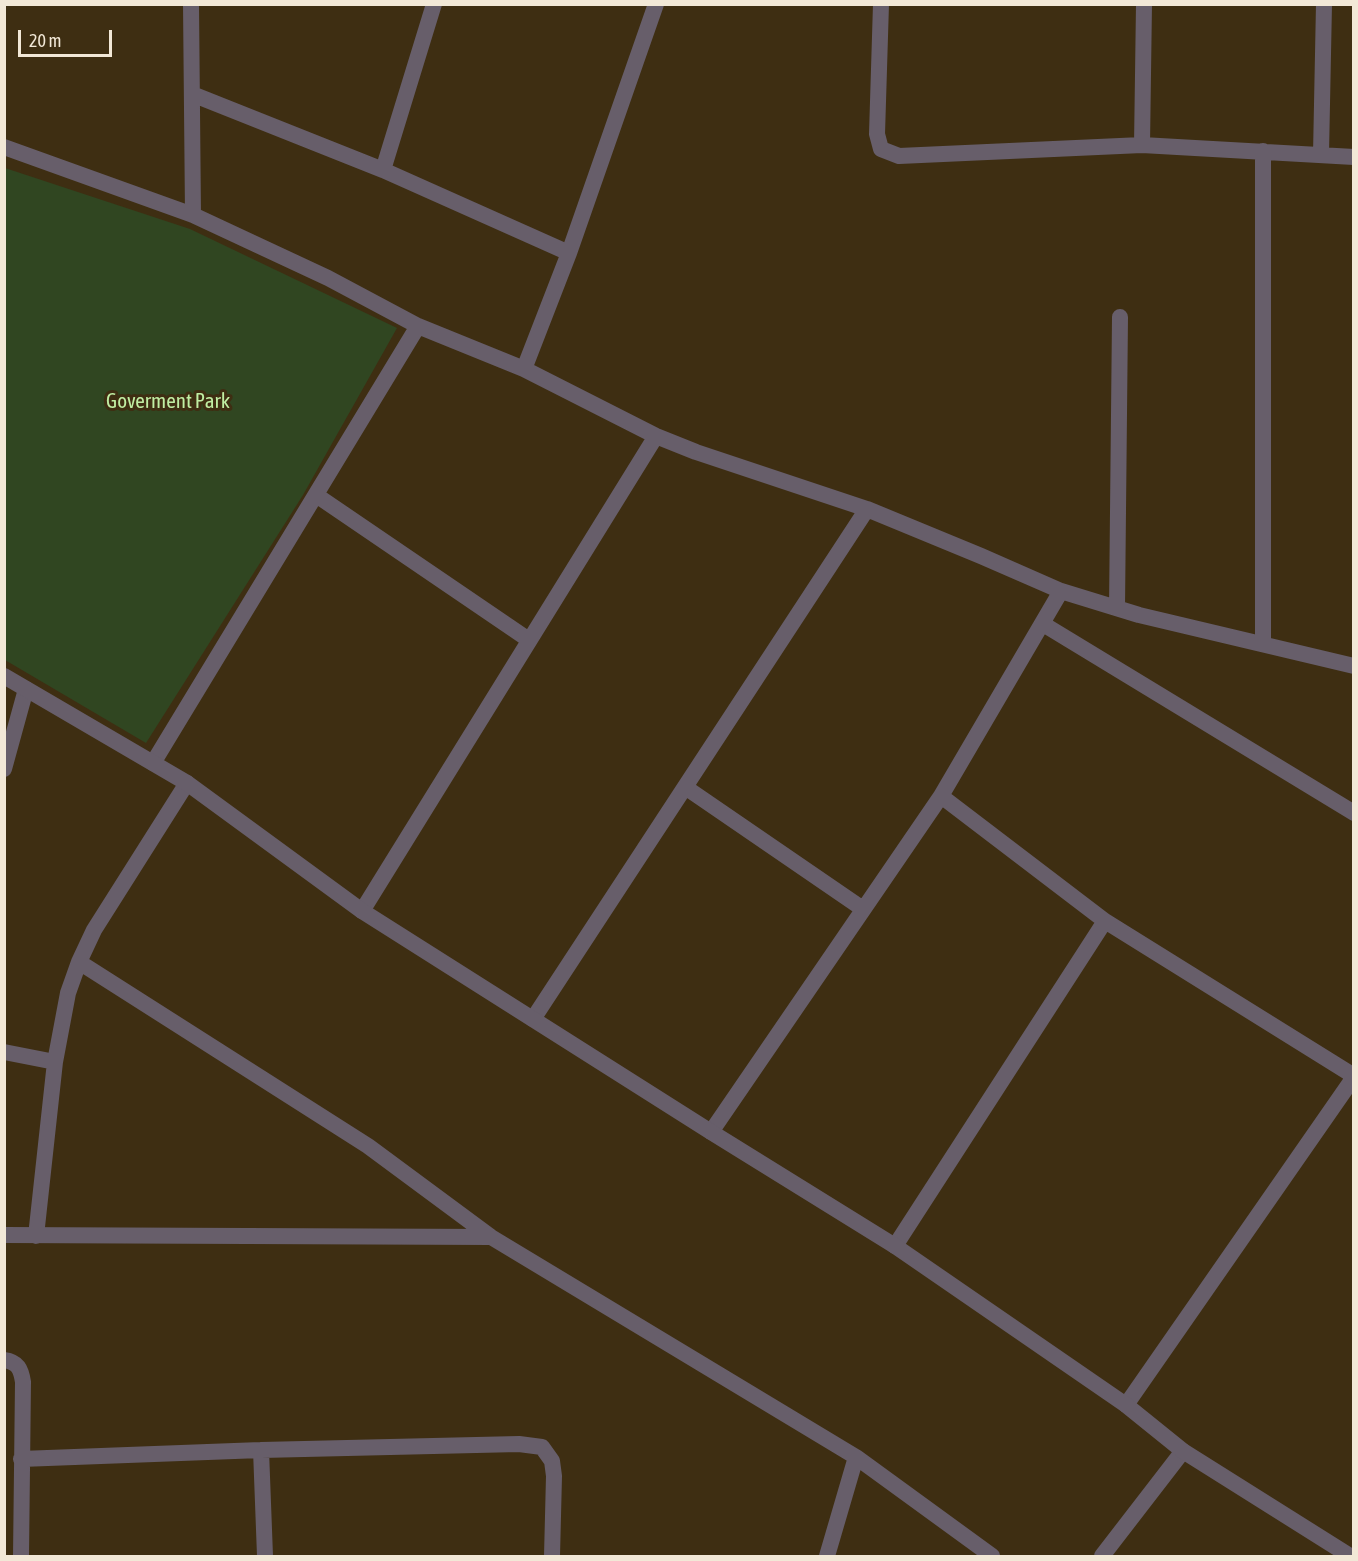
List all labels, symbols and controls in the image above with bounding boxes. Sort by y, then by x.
scale bar [21,18,116,56]
text: 20 m [29,30,61,51]
park label: Goverment Park [106,388,230,414]

